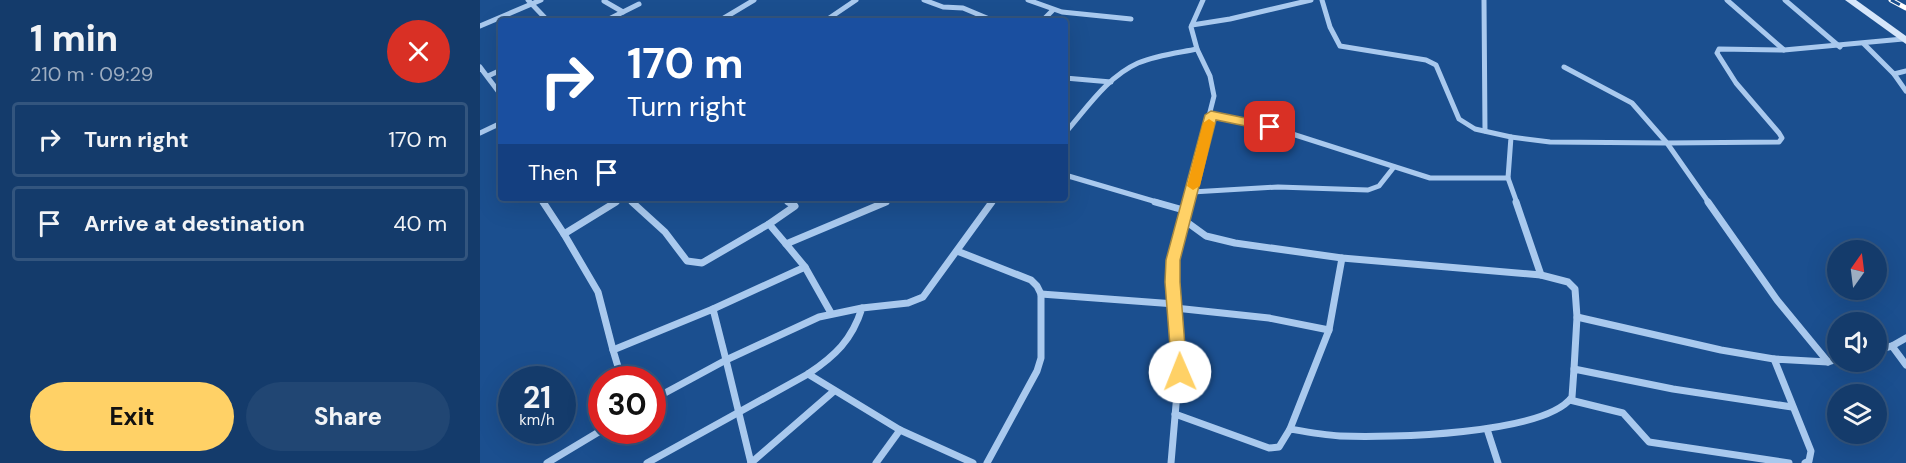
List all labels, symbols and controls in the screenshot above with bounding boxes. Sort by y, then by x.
text: 1 min [30,15,118,62]
button: close [387,20,450,83]
text: 170 m [627,36,744,91]
icon: right [528,42,606,120]
text: 210 m · 09:29 [30,61,153,87]
text: Turn right [627,89,747,124]
pin [1244,101,1295,152]
icon: arrive [1253,110,1286,143]
icon: right [33,123,66,156]
text: Turn right [84,125,189,154]
text: 170 m [388,125,447,154]
icon: arrive [590,156,623,189]
text: Then [528,158,578,187]
icon: arrive [33,207,66,240]
text: Arrive at destination [84,209,305,238]
text: 40 m [393,209,447,238]
north arrow [1827,240,1887,300]
map controls [1827,240,1887,444]
button: sound [1827,312,1887,372]
position arrow [1148,340,1212,404]
speed limit sign: 30 [588,366,666,444]
text: 21 [523,378,551,417]
button: Exit [30,382,234,451]
button: Share [246,382,450,451]
button: layers [1827,384,1887,444]
text: km/h [519,410,555,430]

